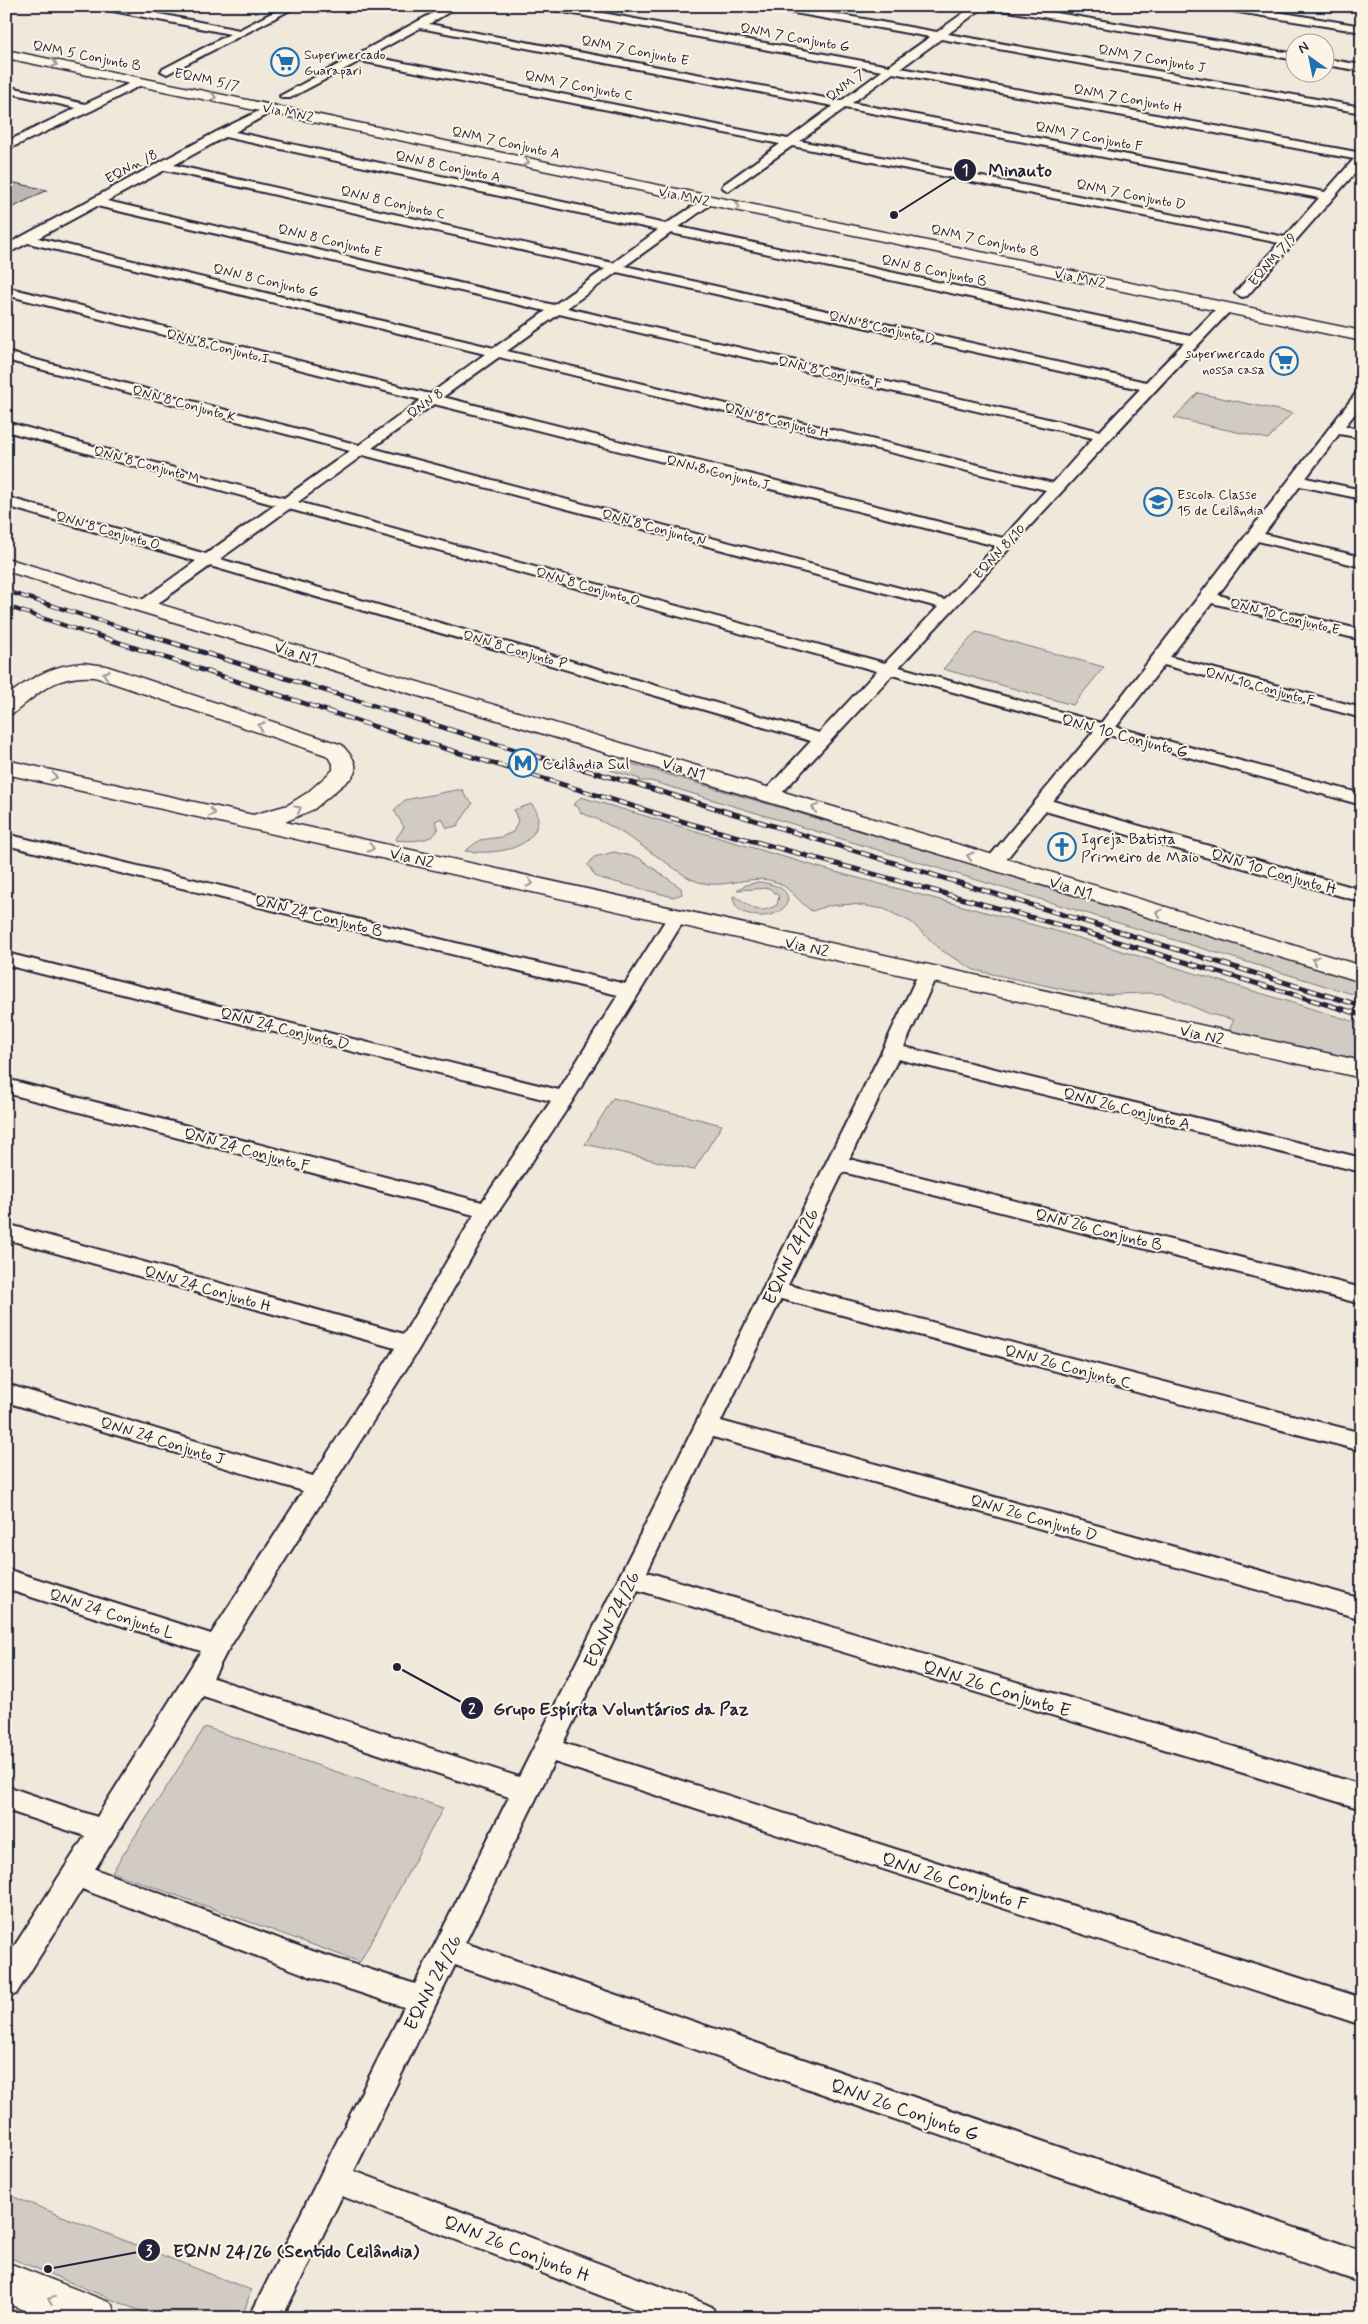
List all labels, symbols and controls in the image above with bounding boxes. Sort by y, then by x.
street label: QNM 7 Conjunto G [739,20,851,57]
street label: QNM 7 Conjunto E [579,32,690,70]
north arrow [1286,32,1336,82]
street label: QNM 5 Conjunto B [31,37,143,75]
text: N [1295,38,1312,58]
street label: QNM 7 Conjunto J [1097,41,1207,77]
place label: Supermercado Guarapari [304,46,386,80]
supermarket icon: Supermercado Guarapari [270,47,300,77]
one-way arrow [49,58,58,69]
street label: EQNM 5/7 [172,64,242,96]
street label: QNM 7 [823,65,869,106]
street label: QNM 7 Conjunto C [523,67,635,105]
street label: QNM 7 Conjunto H [1072,81,1184,117]
one-way arrow [209,91,217,102]
street label: Via MN2 [261,99,315,127]
street label: QNM 7 Conjunto F [1034,118,1144,156]
street label: QNM 7 Conjunto A [450,123,562,163]
street label: EQNn /8 [102,146,161,188]
street label: QNN 8 Conjunto A [393,147,502,187]
callout: Minauto [953,153,1062,186]
one-way arrow [522,156,531,167]
text: Minauto [988,159,1052,183]
text: 1 [962,161,968,181]
street label: QNM 7 Conjunto D [1074,176,1187,214]
street label: QNN 8 Conjunto C [339,182,447,224]
street label: Via MN2 [657,183,711,211]
one-way arrow [732,201,741,212]
street label: QNN 8 Conjunto E [276,220,384,262]
street label: QNM 7 Conjunto B [929,221,1041,261]
street label: EQNM 7/9 [1245,229,1301,290]
street label: QNN 8 Conjunto B [879,251,988,291]
street label: QNN 8 Conjunto G [211,260,321,302]
street label: Via MN2 [1053,265,1107,293]
street label: QNN 8 Conjunto D [827,307,937,349]
street label: QNN 8 Conjunto I [164,325,271,368]
place label: supermercado nossa casa [1185,345,1265,379]
supermarket icon: supermercado nossa casa [1269,346,1299,376]
street label: QNN 8 Conjunto F [776,352,884,394]
street label: QNN 8 Conjunto K [130,382,237,426]
street label: QNN 8 [404,385,447,423]
street label: QNN 8 Conjunto H [723,399,831,443]
street label: QNN 8 Conjunto M [91,442,202,488]
street label: QNN 8 Conjunto J [664,451,772,495]
place label: Escola Classe 15 de Ceilândia [1177,486,1264,520]
school or university icon: Escola Classe 15 de Ceilândia [1143,487,1173,517]
street label: QNN 8 Conjunto N [600,505,708,551]
street label: QNN 8 Conjunto O [54,507,162,554]
street label: EQNN 8/10 [970,520,1030,583]
street label: QNN 8 Conjunto O [534,563,642,610]
street label: QNN 10 Conjunto E [1228,595,1342,639]
street label: QNN 8 Conjunto P [461,627,569,673]
street label: Via N1 [271,637,320,670]
street label: QNN 10 Conjunto F [1203,664,1317,710]
one-way arrow [103,670,111,680]
street label: QNN 10 Conjunto G [1059,709,1190,763]
one-way arrow [257,722,265,732]
metro station icon: Ceilândia Sul [508,748,538,778]
street label: Via N1 [659,753,708,786]
place label: Ceilândia Sul [542,754,629,775]
one-way arrow [49,771,58,782]
one-way arrow [811,804,820,814]
one-way arrow [293,805,302,815]
one-way arrow [208,807,217,818]
place label: Igreja Batista Primeiro de Maio [1081,829,1199,868]
church icon: Igreja Batista Primeiro de Maio [1047,832,1077,862]
one-way arrow [367,842,376,853]
street label: Via N2 [388,843,436,874]
street label: QNN 10 Conjunto H [1208,844,1339,901]
one-way arrow [967,852,975,862]
street label: Via N1 [1046,872,1095,905]
one-way arrow [525,877,534,888]
street label: QNN 24 Conjunto B [252,890,385,943]
one-way arrow [1156,908,1164,918]
street label: Via N2 [783,932,831,963]
one-way arrow [1311,955,1320,965]
street label: QNN 24 Conjunto D [218,1003,351,1056]
street label: Via N2 [1178,1020,1226,1051]
street label: QNN 26 Conjunto A [1061,1084,1192,1135]
street label: QNN 24 Conjunto F [181,1124,312,1177]
street label: EQNN 24/26 [757,1204,826,1309]
street label: QNN 26 Conjunto B [1033,1204,1165,1257]
street label: QNN 24 Conjunto H [142,1261,274,1318]
street label: QNN 26 Conjunto C [1002,1340,1133,1394]
street label: QNN 24 Conjunto J [98,1412,228,1470]
street label: QNN 26 Conjunto D [967,1490,1100,1547]
street label: EQNN 24/26 [578,1567,647,1672]
street label: QNN 24 Conjunto L [46,1584,177,1645]
street label: QNN 26 Conjunto E [919,1655,1074,1725]
callout: Grupo Espírita Voluntários da Paz [459,1692,758,1725]
text: Grupo Espírita Voluntários da Paz [493,1698,749,1722]
text: 2 [468,1700,476,1720]
street label: QNN 26 Conjunto F [878,1847,1031,1919]
street label: EQNN 24/26 [398,1930,468,2035]
street label: QNN 26 Conjunto G [827,2073,982,2148]
street label: QNN 26 Conjunto H [439,2210,593,2290]
callout: EQNN 24/26 (Sentido Ceilândia) [137,2234,430,2267]
text: EQNN 24/26 (Sentido Ceilândia) [173,2240,420,2264]
text: 3 [146,2242,153,2262]
one-way arrow [47,2295,56,2306]

